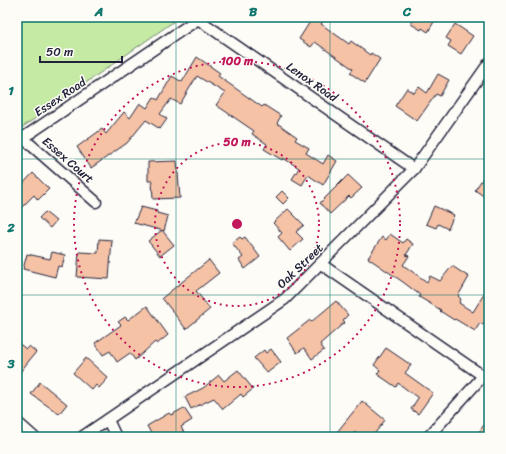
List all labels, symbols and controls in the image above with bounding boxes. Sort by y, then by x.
text: A [94,0,103,23]
text: B [249,0,258,23]
text: C [402,0,412,23]
scale bar [40,38,122,64]
text: 50 m [46,41,73,63]
text: 100 m [221,50,254,72]
street label: Lenox Road [281,56,343,108]
street label: Essex Road [29,70,92,123]
text: 1 [8,79,14,102]
street label: Essex Court [37,131,99,189]
text: 50 m [223,131,251,153]
text: 2 [6,216,15,239]
centre of rings [230,217,244,231]
street label: Oak Street [271,238,329,294]
text: 3 [6,352,15,375]

